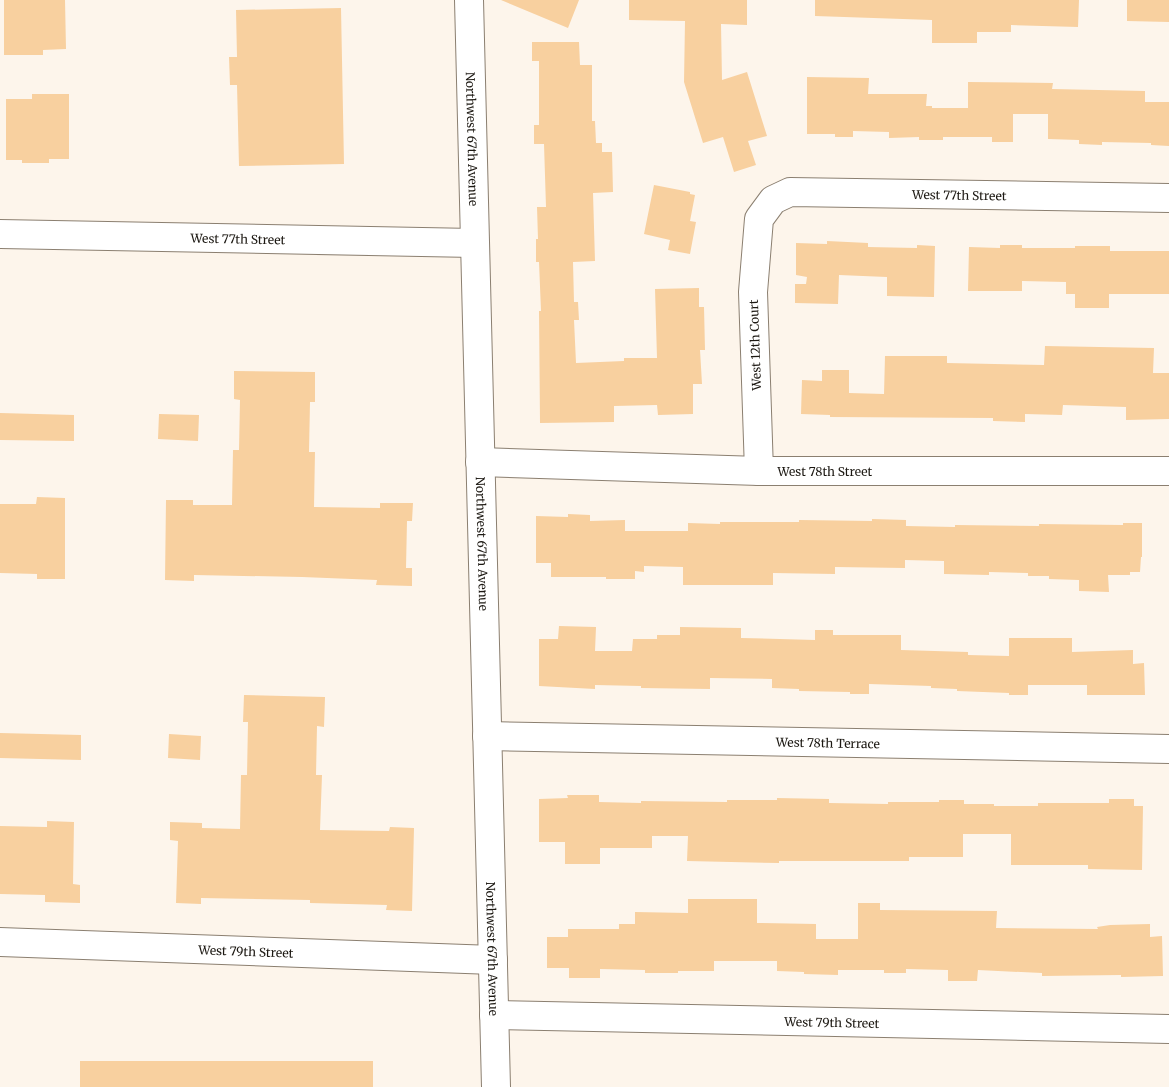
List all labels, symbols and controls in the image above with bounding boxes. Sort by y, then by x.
street label: Northwest 67th Avenue [463,72,482,206]
street label: West 77th Street [911,186,1007,203]
street label: West 77th Street [190,230,286,247]
street label: West 12th Court [746,299,764,392]
street label: West 78th Street [777,464,873,479]
street label: Northwest 67th Avenue [473,476,492,611]
street label: West 78th Terrace [775,734,880,751]
street label: Northwest 67th Avenue [483,881,502,1016]
street label: West 79th Street [197,942,294,960]
street label: West 79th Street [783,1014,880,1030]

